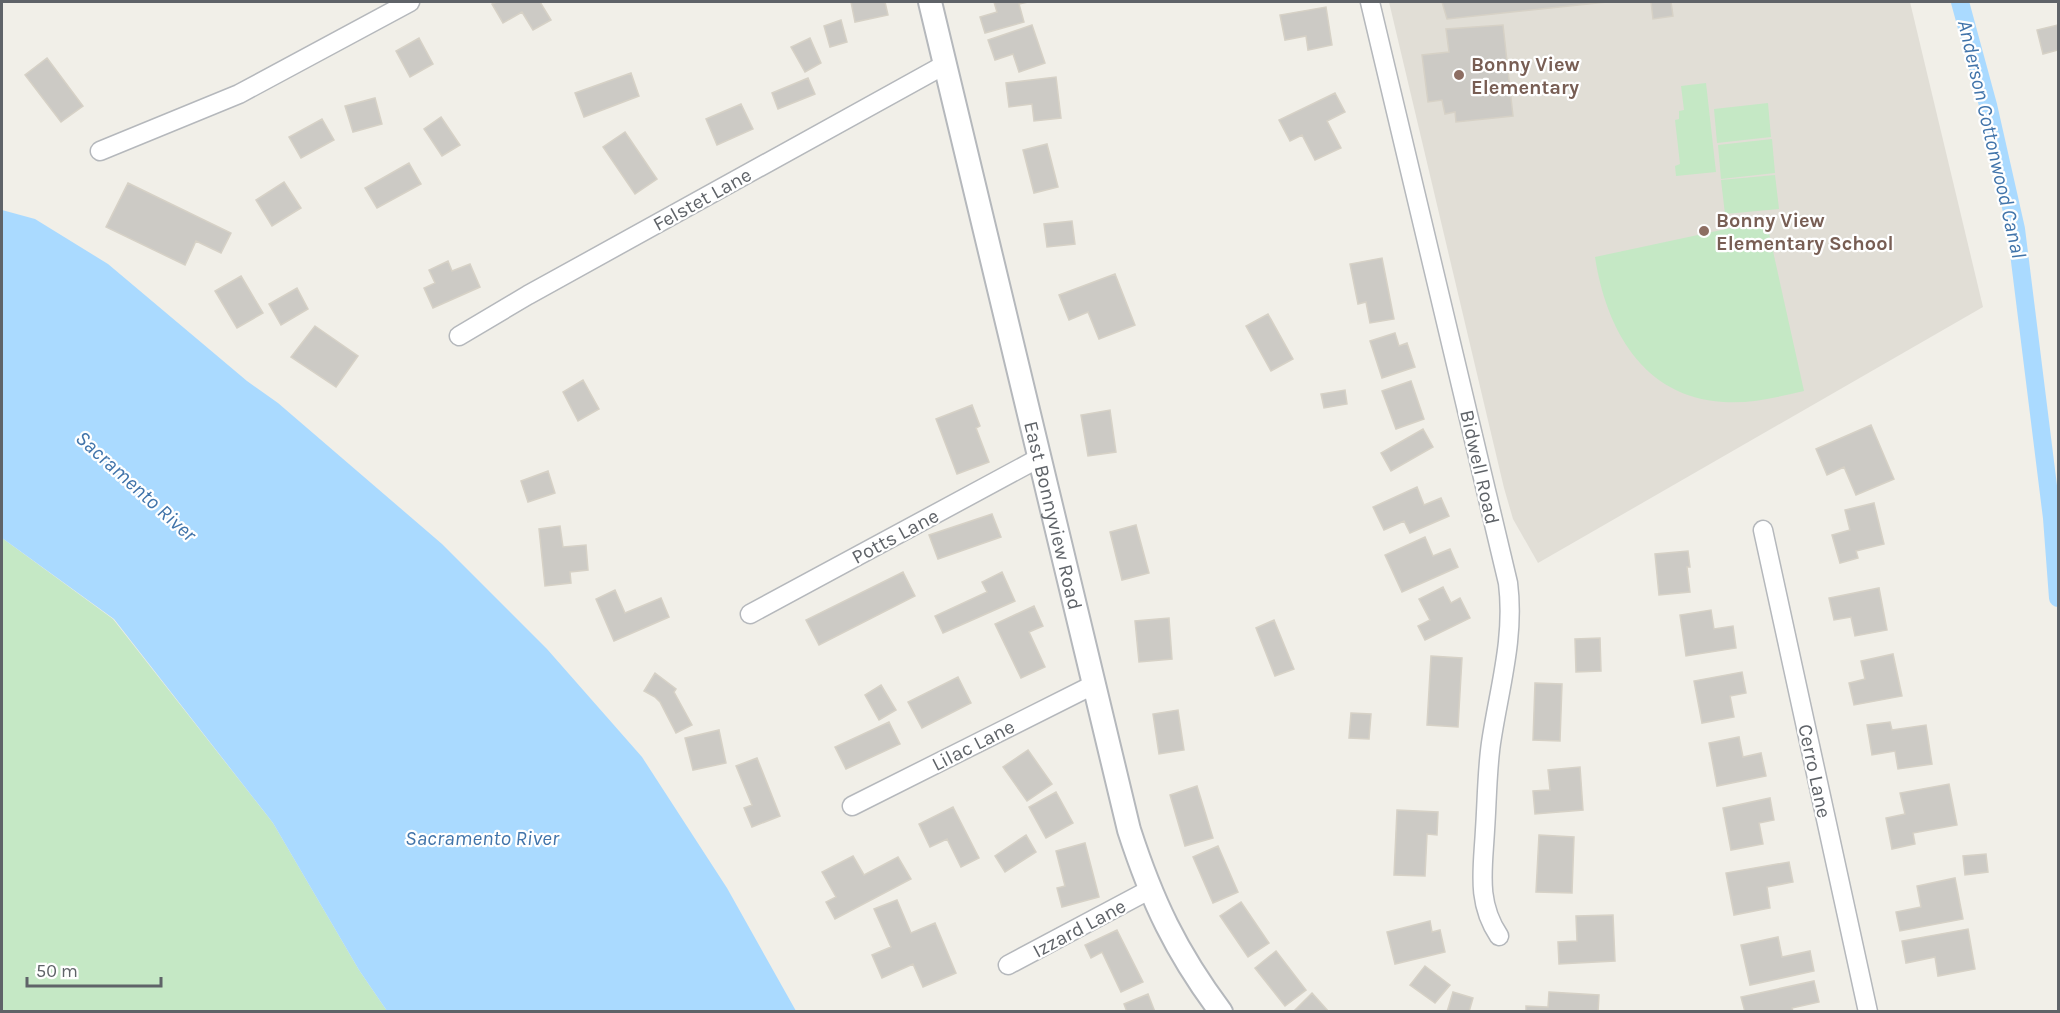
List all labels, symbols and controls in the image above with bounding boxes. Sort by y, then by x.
water label: Anderson Cottonwood Canal [1953,17,2031,261]
place label: Bonny View Elementary [1471,53,1580,99]
marker: Bonny View Elementary [1452,68,1466,82]
street label: Felstet Lane [649,163,756,236]
place label: Bonny View Elementary School [1716,209,1894,255]
marker: Bonny View Elementary School [1697,224,1711,238]
street label: Bidwell Road [1455,408,1504,527]
street label: East Bonnyview Road [1019,419,1087,612]
water label: Sacramento River [71,426,202,547]
street label: Potts Lane [848,504,943,569]
street label: Lilac Lane [928,715,1018,776]
street label: Cerro Lane [1793,722,1836,820]
water label: Sacramento River [405,826,560,850]
street label: Izzard Lane [1029,894,1130,963]
scale bar [27,950,160,988]
text: 50 m [36,960,78,982]

